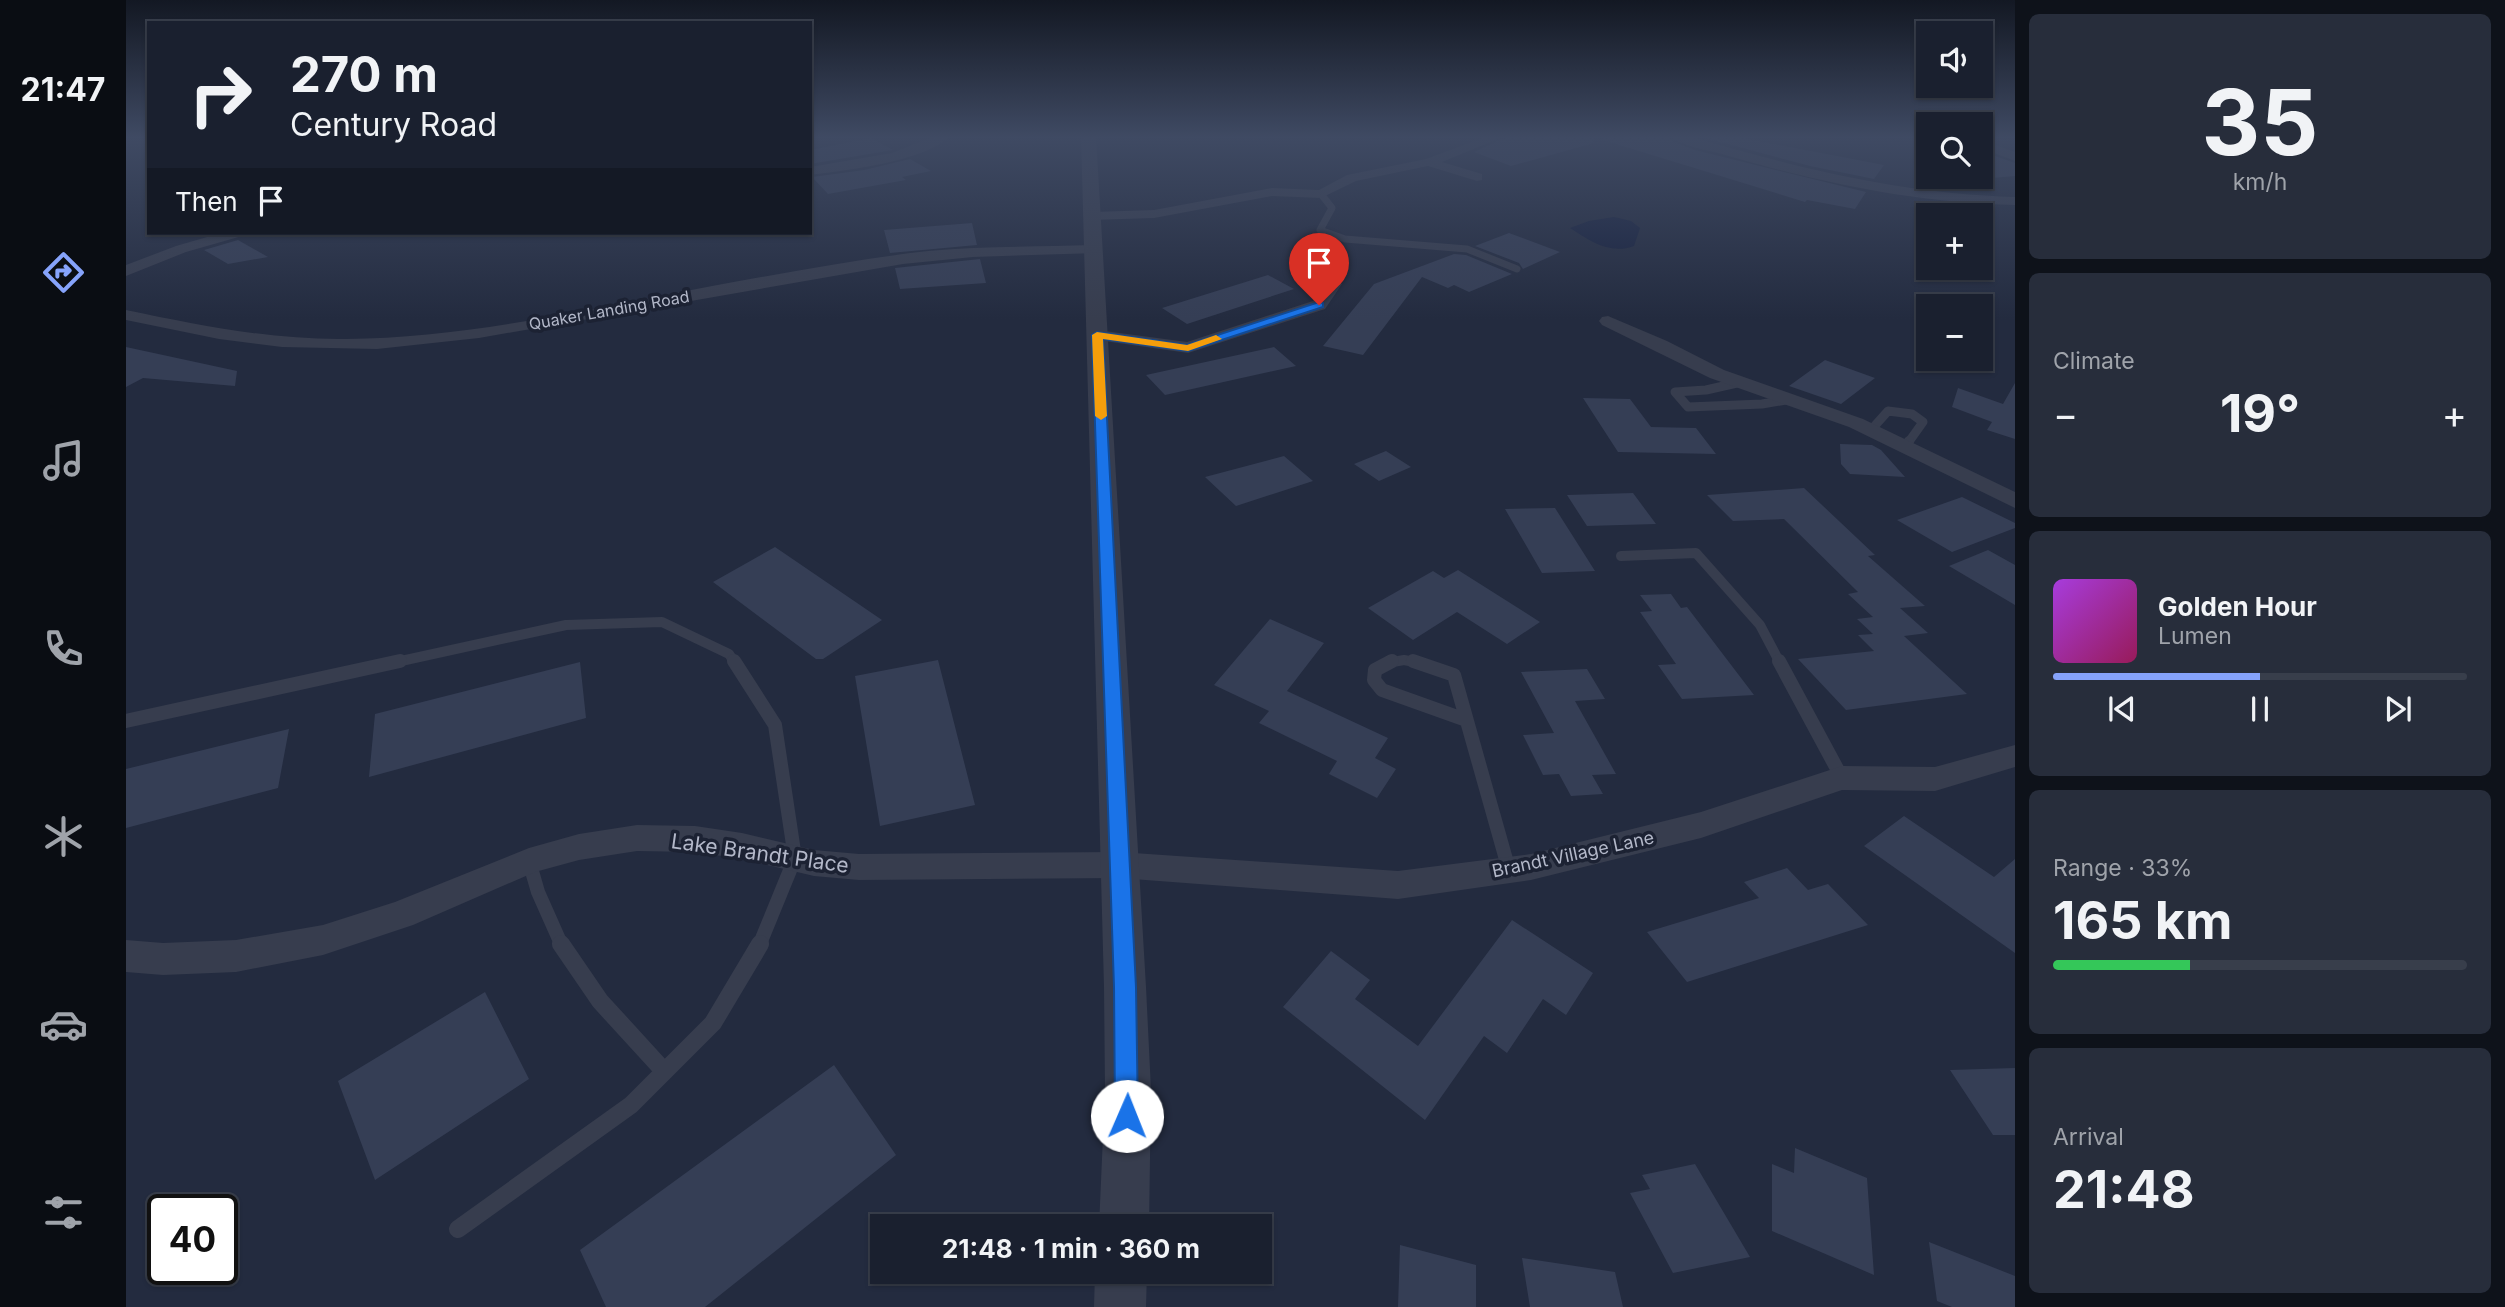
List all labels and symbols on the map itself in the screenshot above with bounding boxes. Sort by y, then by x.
pin [1289,233,1349,305]
street label: Quaker Landing Road [527,286,691,334]
street label: Brandt Village Lane [1490,827,1656,881]
street label: Lake Brandt Place [670,828,850,878]
position arrow [1090,1079,1164,1153]
speed limit sign: 40 [147,1194,238,1285]

